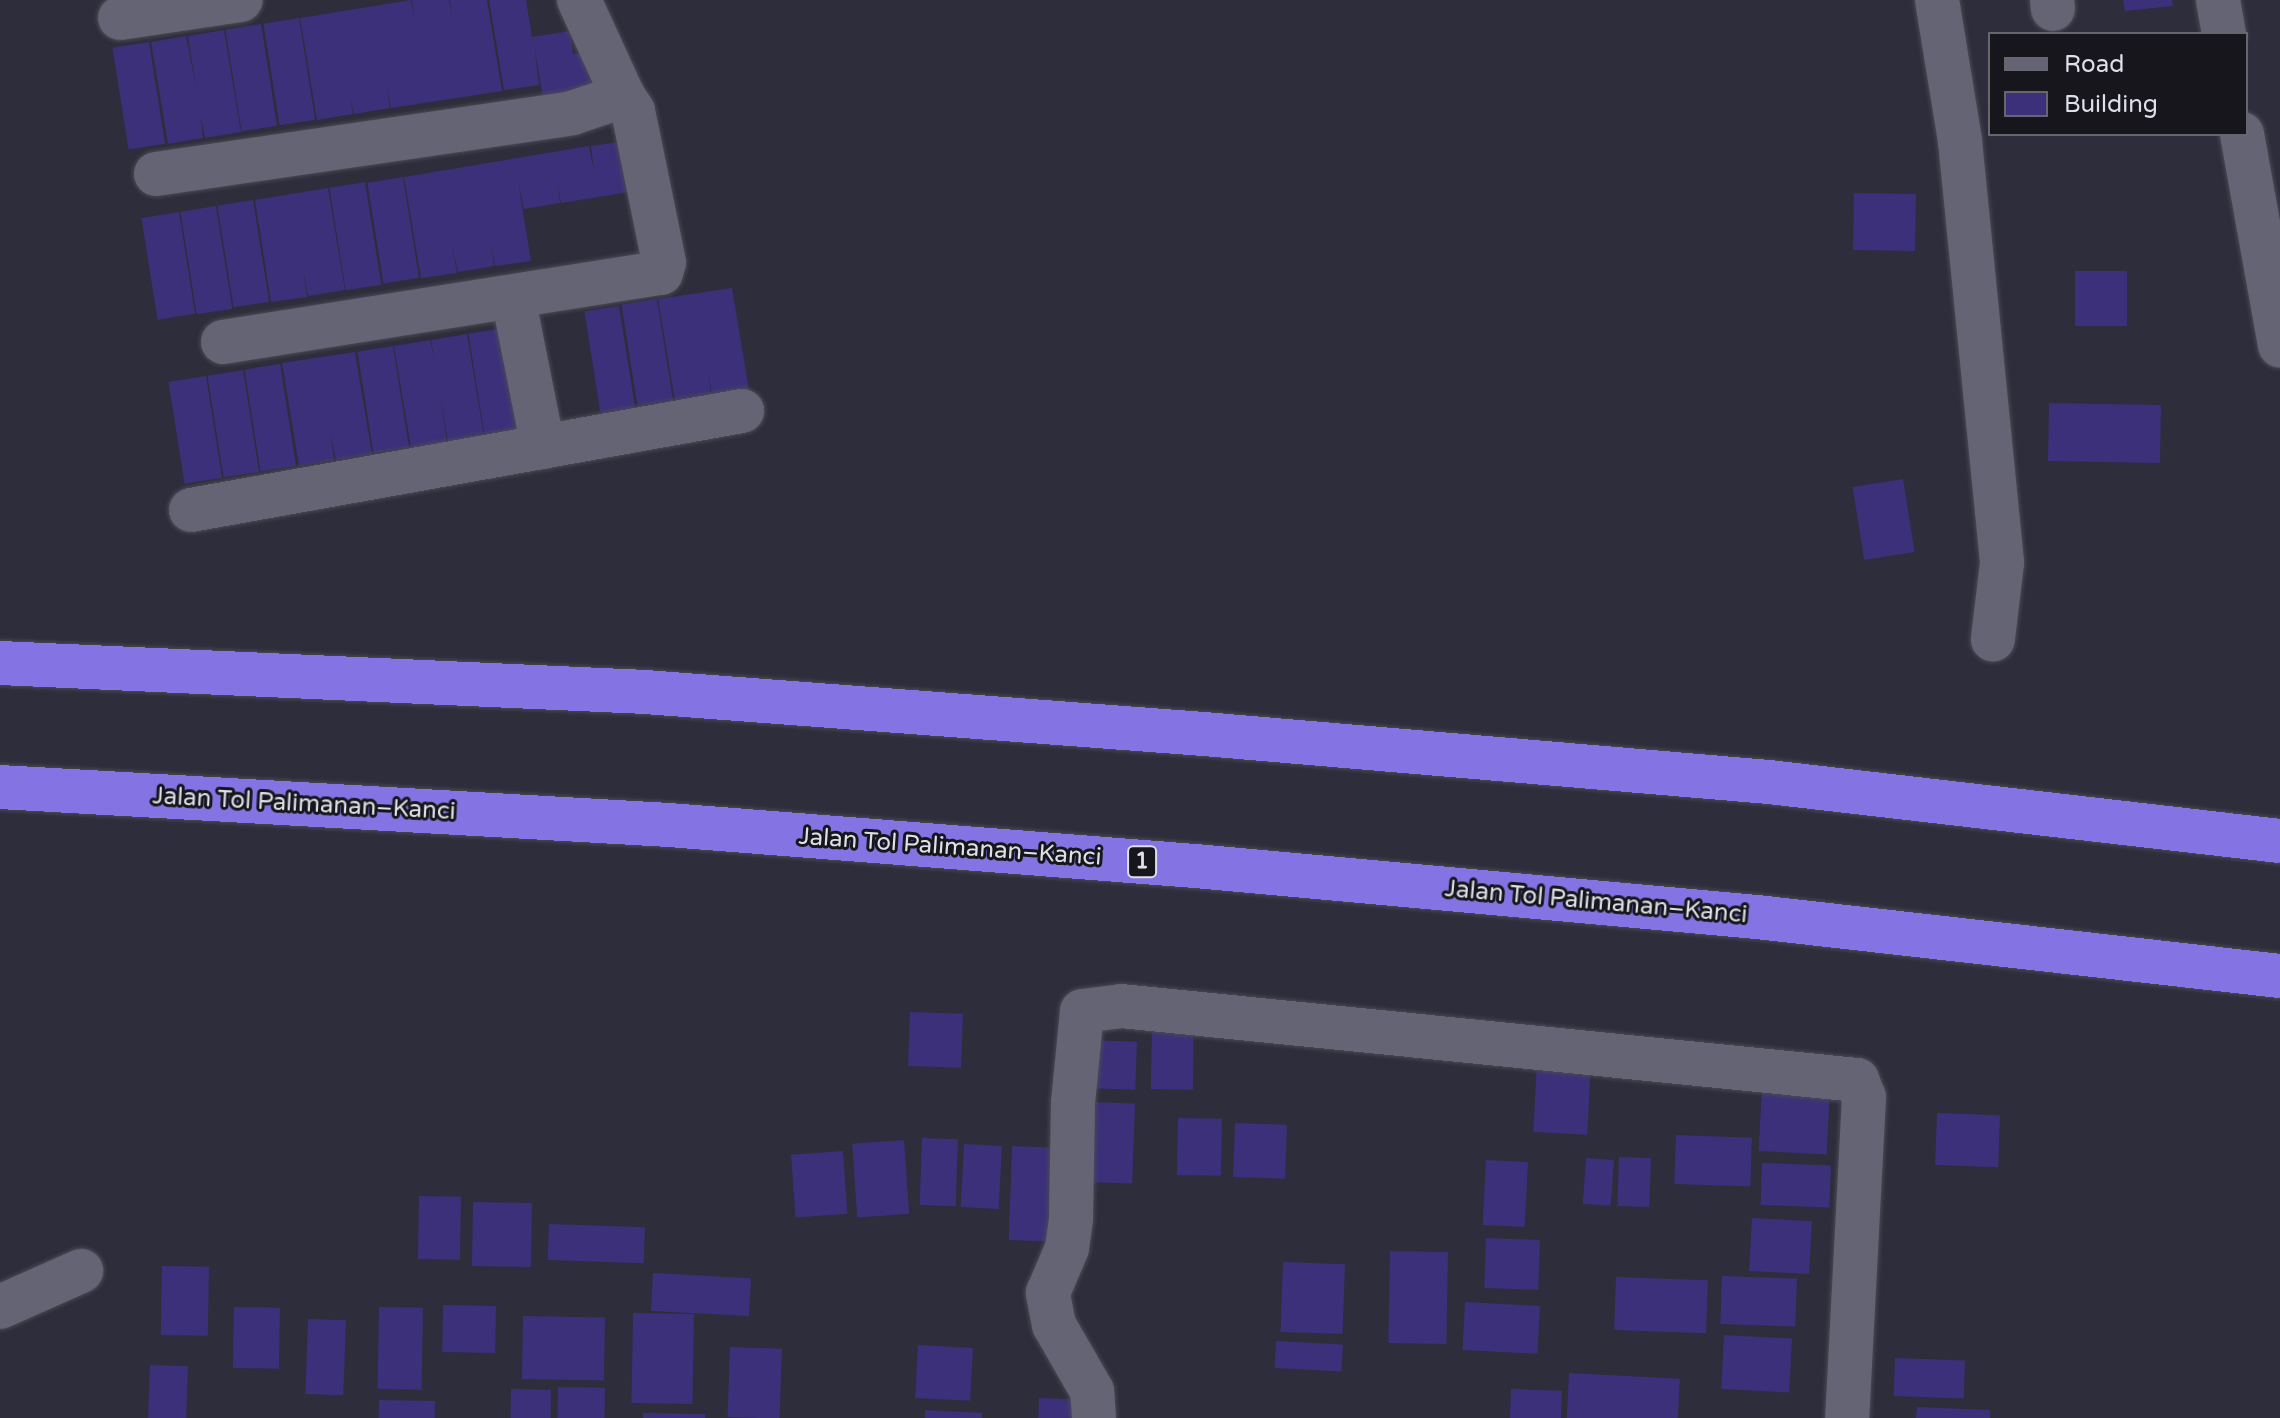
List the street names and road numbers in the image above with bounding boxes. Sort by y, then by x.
street label: Jalan Tol Palimanan–Kanci [152,782,456,826]
street label: Jalan Tol Palimanan–Kanci [798,822,1102,872]
road number: 1 [1126,844,1158,880]
street label: Jalan Tol Palimanan–Kanci [1444,874,1748,930]

